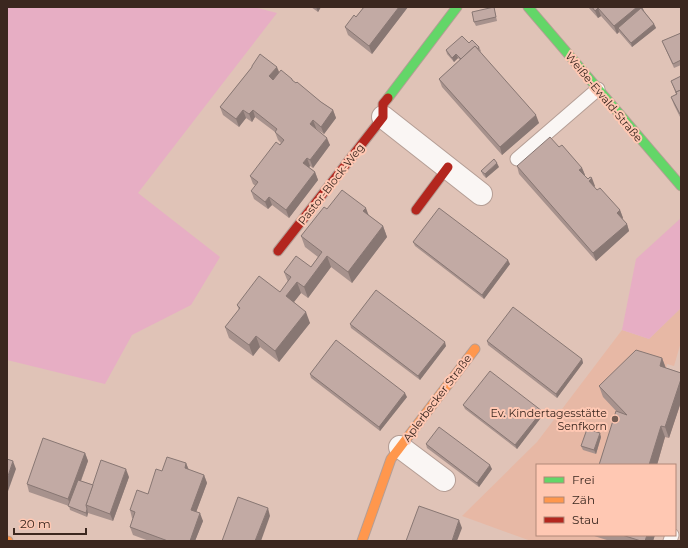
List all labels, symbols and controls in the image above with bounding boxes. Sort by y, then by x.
street label: Weiße-Ewald-Straße [562,49,646,145]
street label: Pastor-Block-Weg [295,140,367,228]
street label: Aplerbecker Straße [400,351,475,444]
place label: Ev. Kindertagesstätte Senfkorn [490,406,607,433]
marker: Ev. Kindertagesstätte Senfkorn [610,414,620,424]
legend [536,464,676,536]
text: Frei [572,472,595,487]
text: Zäh [572,492,595,507]
scale bar [14,510,86,536]
text: Stau [572,512,599,527]
text: 20 m [20,516,51,531]

